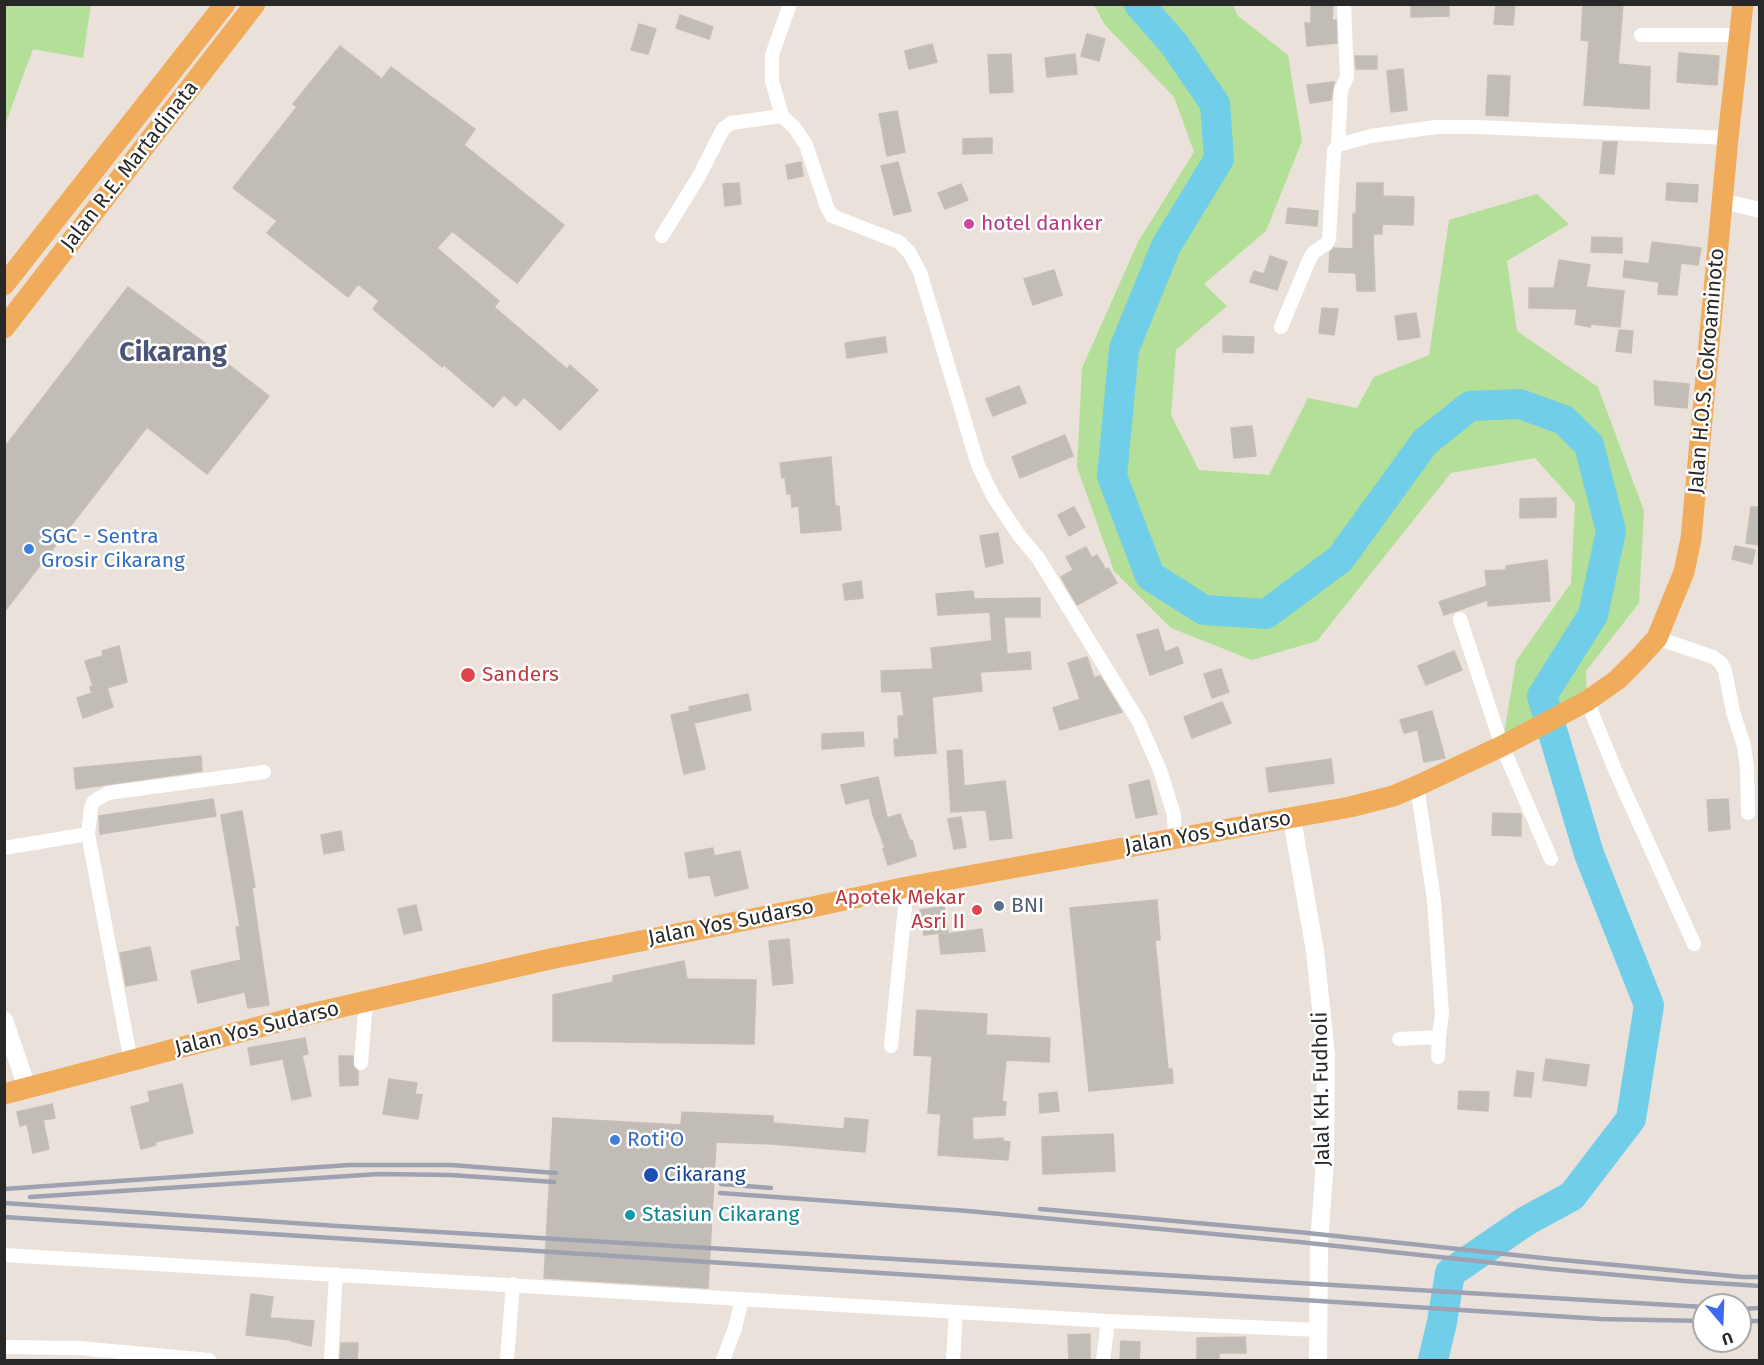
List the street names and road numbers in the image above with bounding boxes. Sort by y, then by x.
street label: Jalan R.E. Martadinata [56,76,204,256]
street label: Jalan H.O.S. Cokroaminoto [1684,247,1730,495]
street label: Jalan Yos Sudarso [1123,806,1293,860]
street label: Jalan Yos Sudarso [646,895,816,951]
street label: Jalan Yos Sudarso [172,996,342,1062]
street label: Jalal KH. Fudholi [1308,1011,1336,1167]

